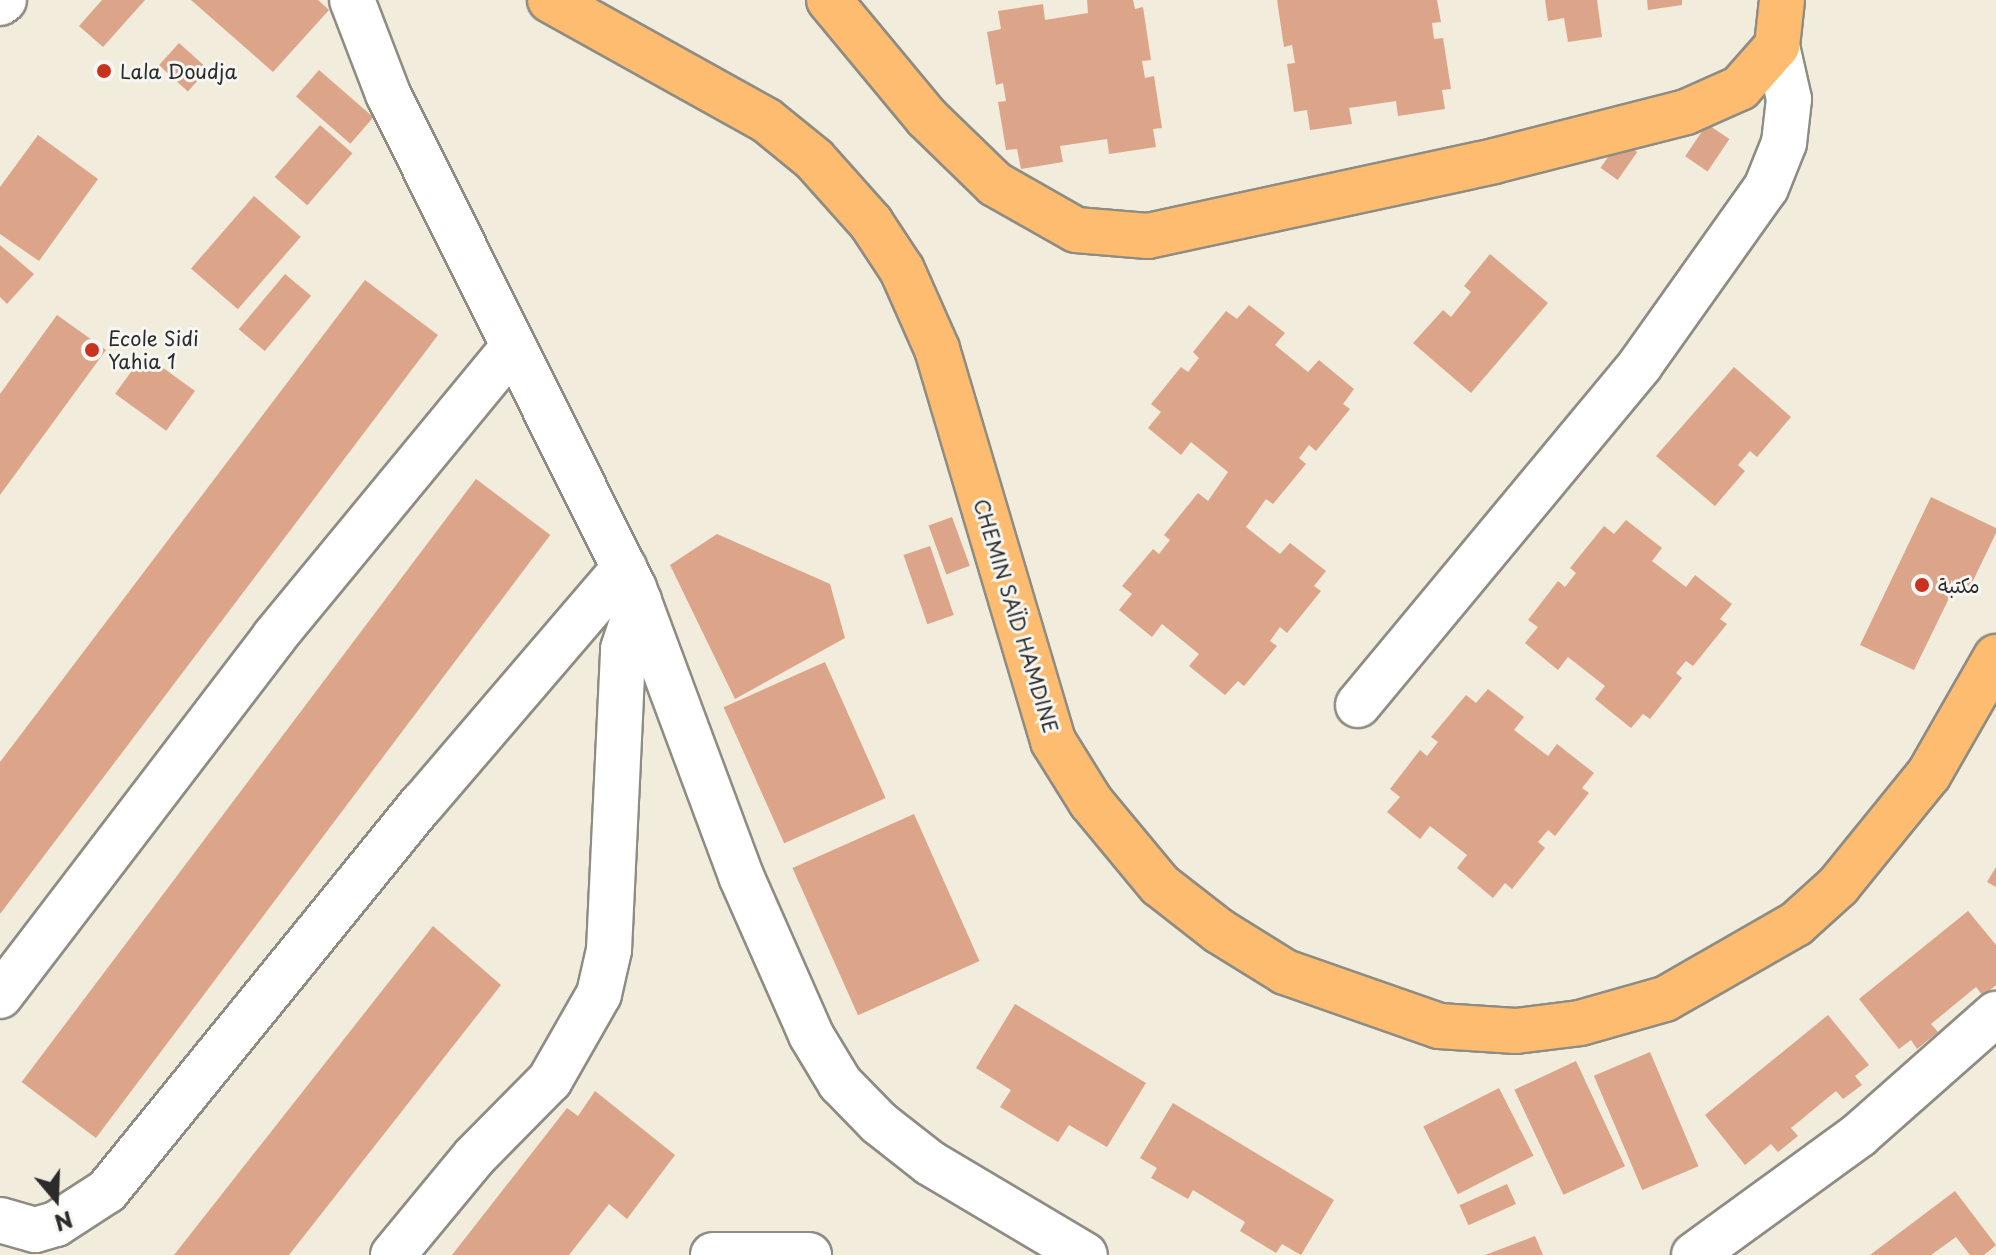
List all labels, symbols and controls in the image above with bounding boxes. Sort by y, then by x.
place label: Lala Doudja [120,59,238,83]
marker: Lala Doudja [95,62,113,80]
place label: Ecole Sidi Yahia 1 [108,326,199,373]
marker: Ecole Sidi Yahia 1 [83,341,101,359]
street label: CHEMIN SAÏD HAMDINE [969,495,1063,737]
place label: مكتبة [1938,573,1980,597]
marker: مكتبة [1913,576,1931,594]
north arrow [16,1159,96,1239]
text: N [50,1204,78,1241]

